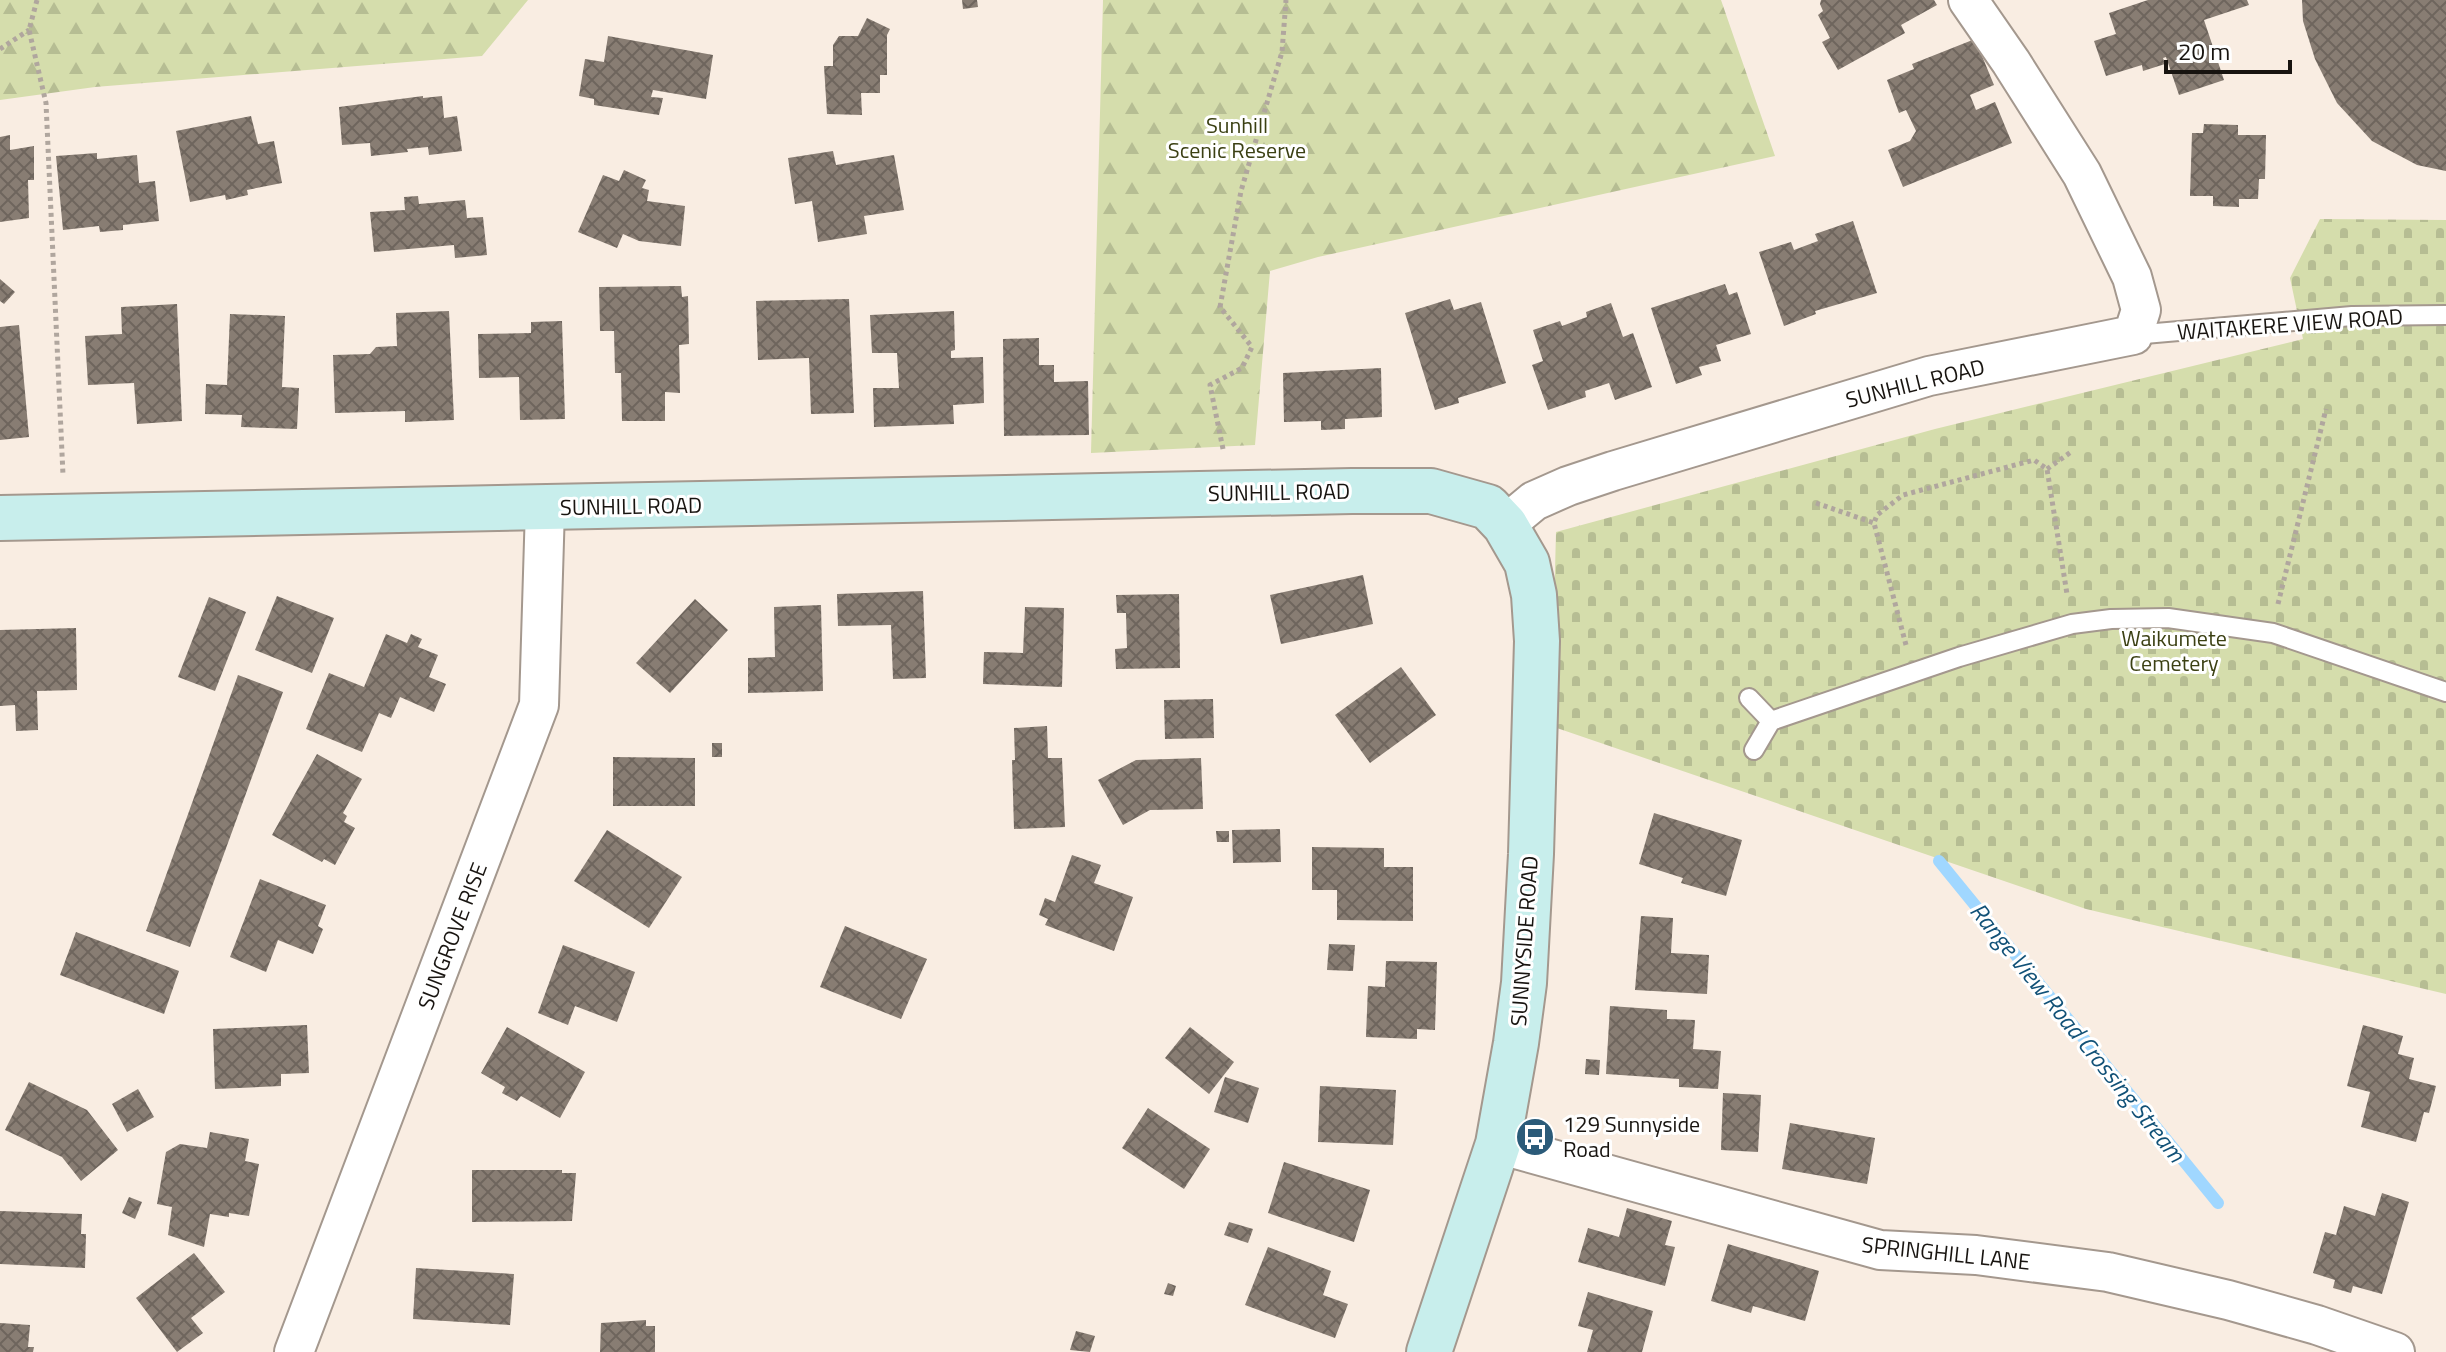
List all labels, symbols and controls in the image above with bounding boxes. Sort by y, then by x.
scale bar [2166,24,2290,74]
text: 20 m [2178,33,2230,69]
park label: Sunhill Scenic Reserve [1168,108,1306,167]
street label: WAITAKERE VIEW ROAD [2176,299,2404,349]
street label: SUNHILL ROAD [1842,349,1988,417]
street label: SUNHILL ROAD [1208,474,1350,510]
street label: SUNHILL ROAD [560,488,702,524]
park label: Waikumete Cemetery [2121,621,2227,680]
street label: SUNNYSIDE ROAD [1501,855,1547,1027]
street label: SUNGROVE RISE [408,857,496,1015]
water label: Range View Road Crossing Stream [1962,894,2195,1171]
place label: 129 Sunnyside Road [1563,1107,1700,1166]
bus stop icon: 129 Sunnyside Road [1514,1116,1556,1158]
street label: SPRINGHILL LANE [1860,1227,2032,1279]

